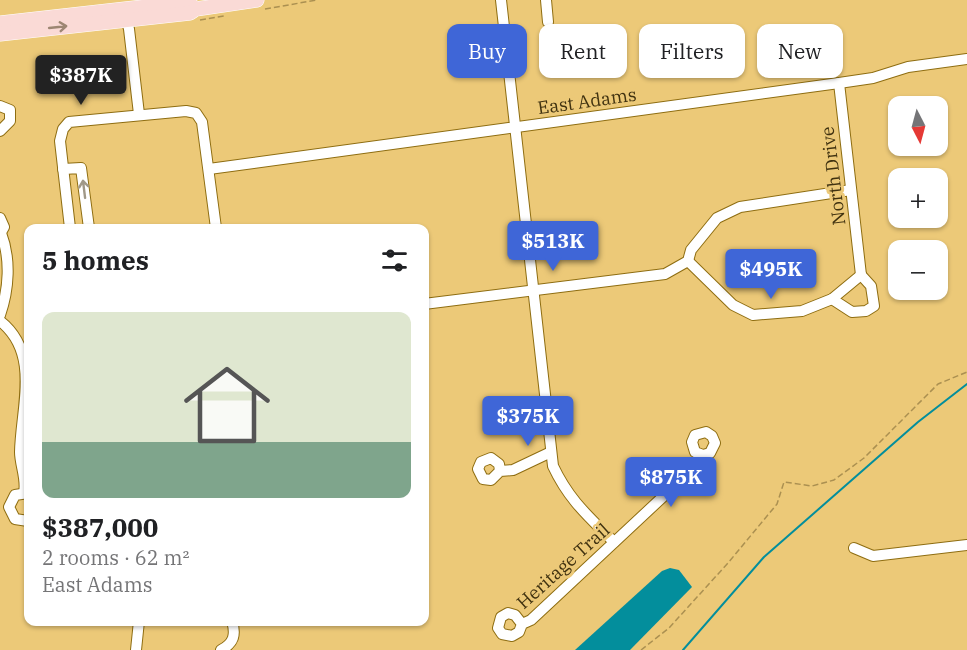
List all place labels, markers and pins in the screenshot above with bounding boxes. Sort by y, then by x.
pin: $387K [39,55,123,106]
pin: $513K [511,221,595,272]
pin: $495K [729,249,813,300]
pin: $375K [486,396,570,447]
pin: $875K [629,457,713,508]

